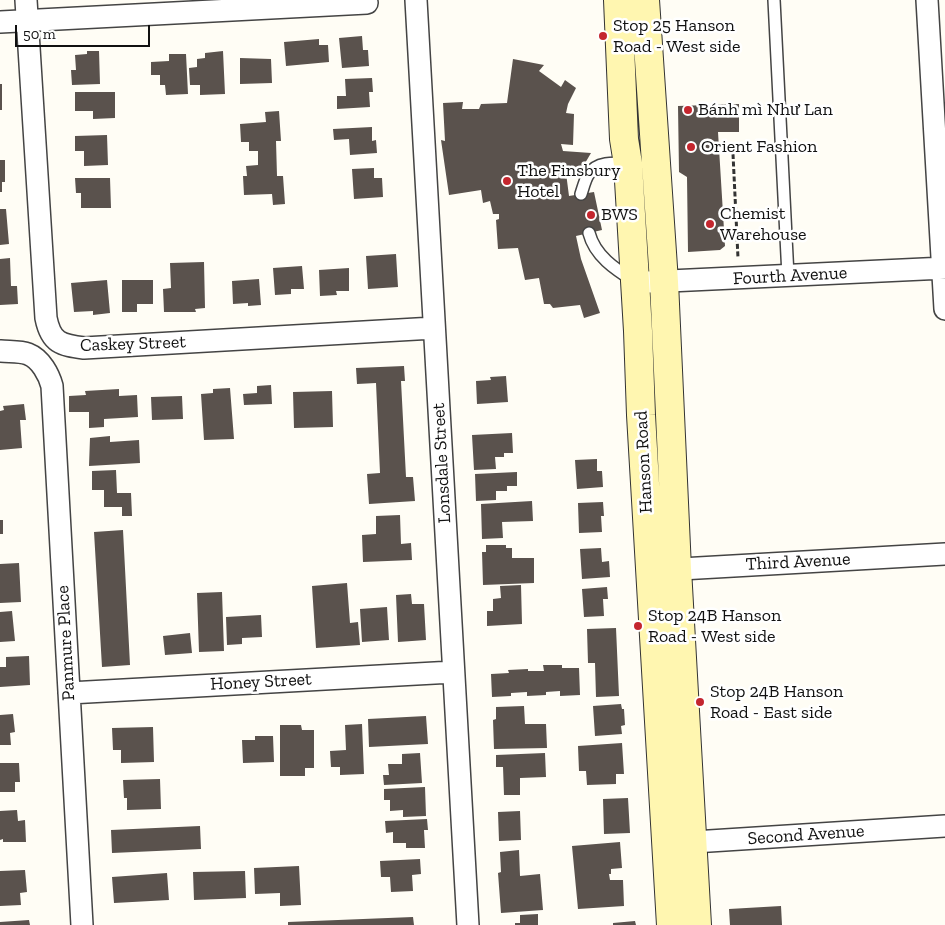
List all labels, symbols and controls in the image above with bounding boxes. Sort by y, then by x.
scale bar [18,15,152,47]
place label: Stop 25 Hanson Road - West side [613,15,740,58]
text: 50 m [23,25,56,43]
marker: Stop 25 Hanson Road - West side [597,30,609,42]
place label: Bánh mì Như Lan [698,99,833,121]
marker: Bánh mì Như Lan [682,104,694,116]
place label: Orient Fashion [701,136,817,158]
marker: Orient Fashion [685,141,697,153]
place label: The Finsbury Hotel [517,160,621,202]
marker: The Finsbury Hotel [501,175,513,187]
place label: Chemist Warehouse [720,203,806,245]
place label: BWS [601,204,638,226]
marker: BWS [585,209,597,221]
marker: Chemist Warehouse [704,218,716,230]
street label: Fourth Avenue [732,262,848,290]
street label: Caskey Street [80,331,186,357]
street label: Lonsdale Street [428,402,456,524]
street label: Hanson Road [631,410,657,514]
street label: Third Avenue [745,548,851,576]
street label: Panmure Place [52,585,80,701]
place label: Stop 24B Hanson Road - West side [648,605,781,648]
marker: Stop 24B Hanson Road - West side [632,620,644,632]
street label: Honey Street [210,669,312,695]
place label: Stop 24B Hanson Road - East side [710,681,843,724]
marker: Stop 24B Hanson Road - East side [694,696,706,708]
street label: Second Avenue [747,820,865,850]

